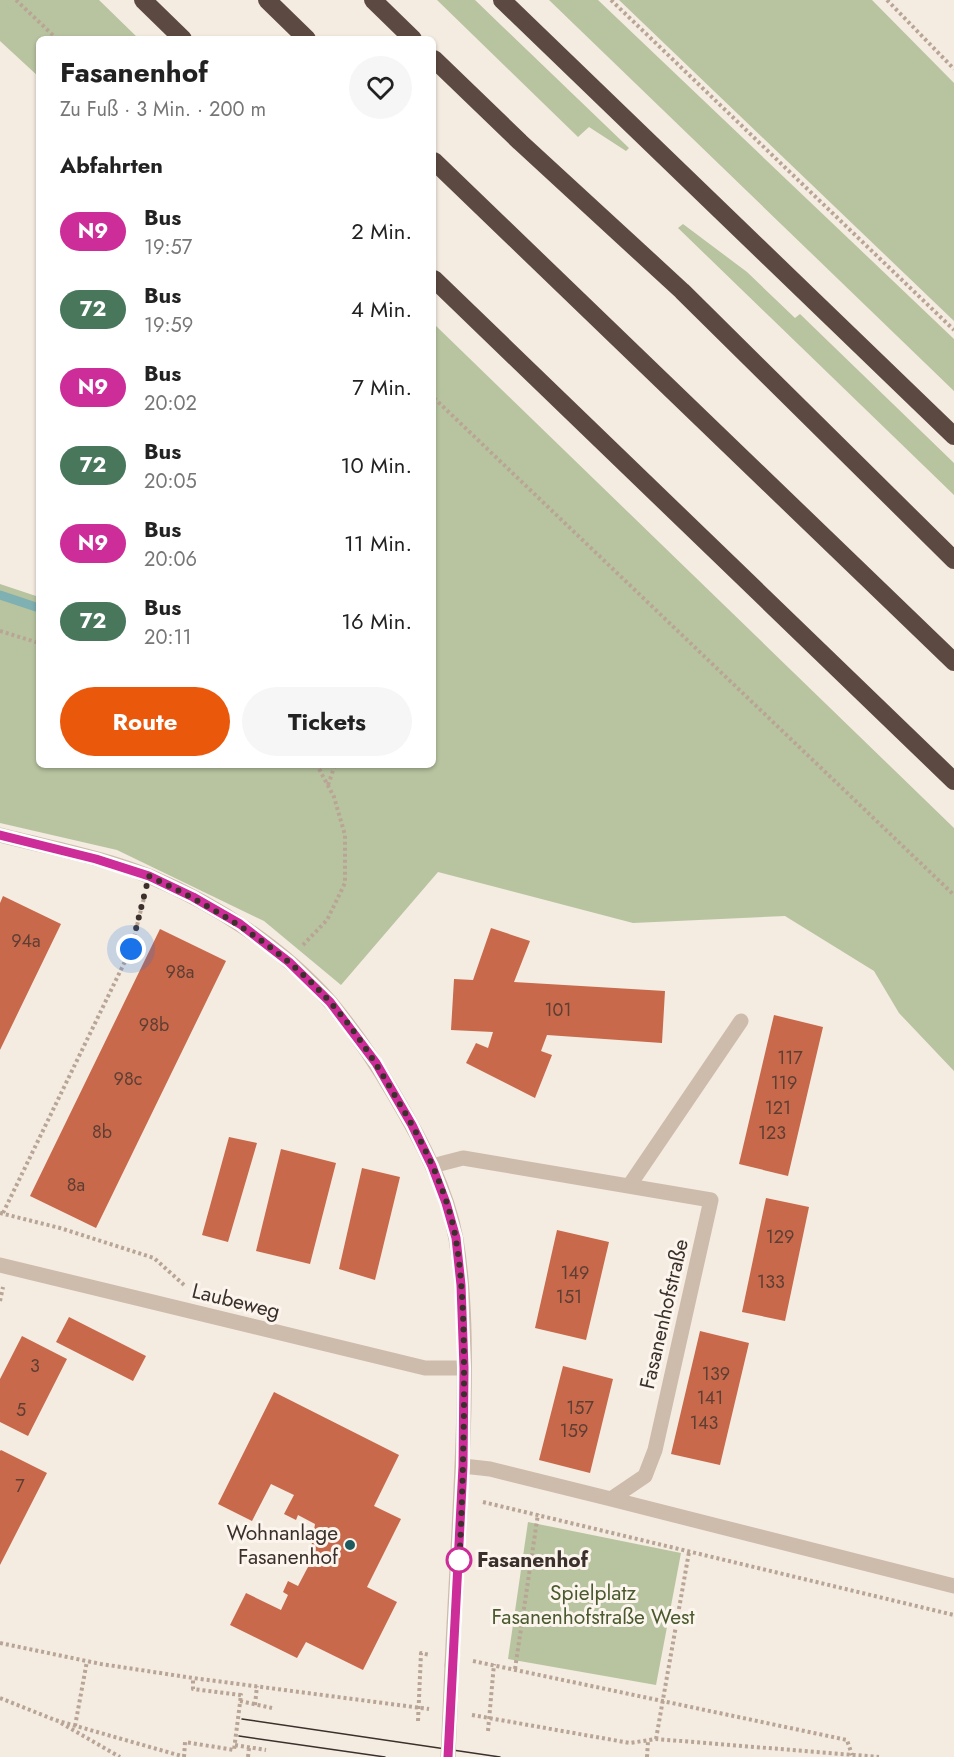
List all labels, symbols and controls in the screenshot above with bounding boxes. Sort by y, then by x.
text: Fasanenhof [60,52,208,93]
button: heart [349,56,412,119]
text: Zu Fuß · 3 Min. · 200 m [60,95,266,124]
text: Abfahrten [60,149,163,181]
text: Bus [144,201,181,233]
text: 2 Min. [351,215,412,247]
text: N9 [78,216,108,246]
text: 19:57 [144,233,192,262]
text: Bus [144,279,181,311]
text: 4 Min. [351,293,412,325]
text: 72 [80,294,106,324]
text: 19:59 [144,311,193,340]
text: Bus [144,357,181,389]
text: 7 Min. [352,371,412,403]
text: N9 [78,372,108,402]
text: 20:02 [144,389,197,418]
text: Bus [144,435,181,467]
text: 10 Min. [341,449,412,481]
text: 72 [80,450,106,480]
text: 20:05 [144,467,197,496]
text: Bus [144,513,181,545]
text: 11 Min. [344,527,412,559]
text: N9 [78,528,108,558]
text: 20:06 [144,545,197,574]
text: Bus [144,591,181,623]
text: 16 Min. [341,605,412,637]
text: 72 [80,606,106,636]
text: 20:11 [144,623,191,652]
button: Route [60,687,230,756]
button: Tickets [242,687,412,756]
house number: 94a [11,928,41,954]
your location [116,934,146,964]
house number: 98a [166,959,194,985]
house number: 101 [545,997,572,1023]
house number: 98b [139,1012,169,1038]
house number: 117 [777,1045,803,1071]
house number: 98c [114,1066,142,1092]
house number: 119 [771,1070,797,1096]
house number: 121 [765,1095,791,1121]
house number: 8b [92,1119,112,1145]
house number: 123 [758,1120,786,1146]
house number: 8a [67,1172,85,1198]
house number: 129 [766,1224,794,1250]
street label: Fasanenhofstraße [632,1236,696,1392]
house number: 149 [561,1260,589,1286]
house number: 133 [757,1269,785,1295]
street label: Laubeweg [189,1276,283,1326]
house number: 151 [556,1284,582,1310]
house number: 3 [30,1353,40,1379]
house number: 139 [702,1361,730,1387]
house number: 141 [697,1385,723,1411]
house number: 157 [566,1395,594,1421]
house number: 5 [16,1397,26,1423]
house number: 143 [690,1410,718,1436]
house number: 159 [560,1418,588,1444]
house number: 7 [15,1473,25,1499]
place label: Wohnanlage Fasanenhof [227,1518,339,1572]
marker: Wohnanlage Fasanenhof [343,1538,357,1552]
place label: Fasanenhof [477,1545,589,1575]
marker: Fasanenhof [446,1547,472,1573]
park label: Spielplatz Fasanenhofstraße West [491,1578,695,1632]

